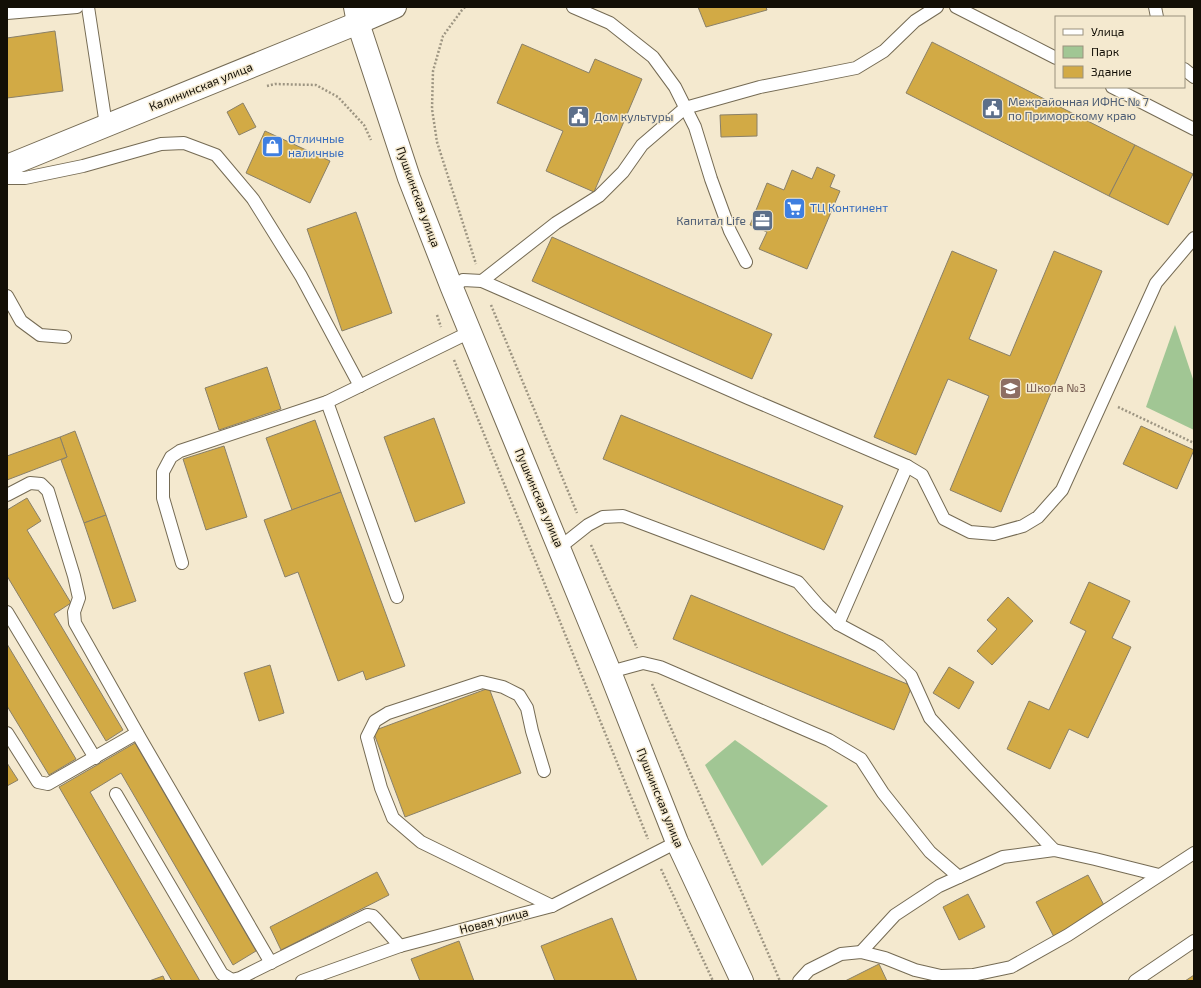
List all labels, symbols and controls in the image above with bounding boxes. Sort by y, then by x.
legend [1055,16,1185,88]
text: Улица [1091,24,1124,38]
text: Парк [1091,44,1120,58]
street label: Калининская улица [147,59,255,114]
text: Здание [1091,64,1132,78]
place label: Межрайонная ИФНС № 7 по Приморскому краю [1008,94,1149,123]
public building icon: Межрайонная ИФНС № 7 по Приморскому краю [980,96,1006,122]
public building icon: Дом культуры [565,104,591,130]
place label: Дом культуры [594,109,673,124]
place label: Отличные наличные [288,131,344,159]
shop icon: Отличные наличные [260,133,286,159]
street label: Пушкинская улица [393,144,444,249]
supermarket icon: ТЦ Континент [782,195,808,221]
place label: ТЦ Континент [810,200,888,214]
office icon: Капитал Life [749,208,775,234]
place label: Капитал Life [676,213,746,227]
school or university icon: Школа №3 [998,375,1024,401]
place label: Школа №3 [1026,380,1086,394]
street label: Пушкинская улица [512,446,567,550]
street label: Пушкинская улица [634,746,687,850]
street label: Новая улица [458,904,530,937]

